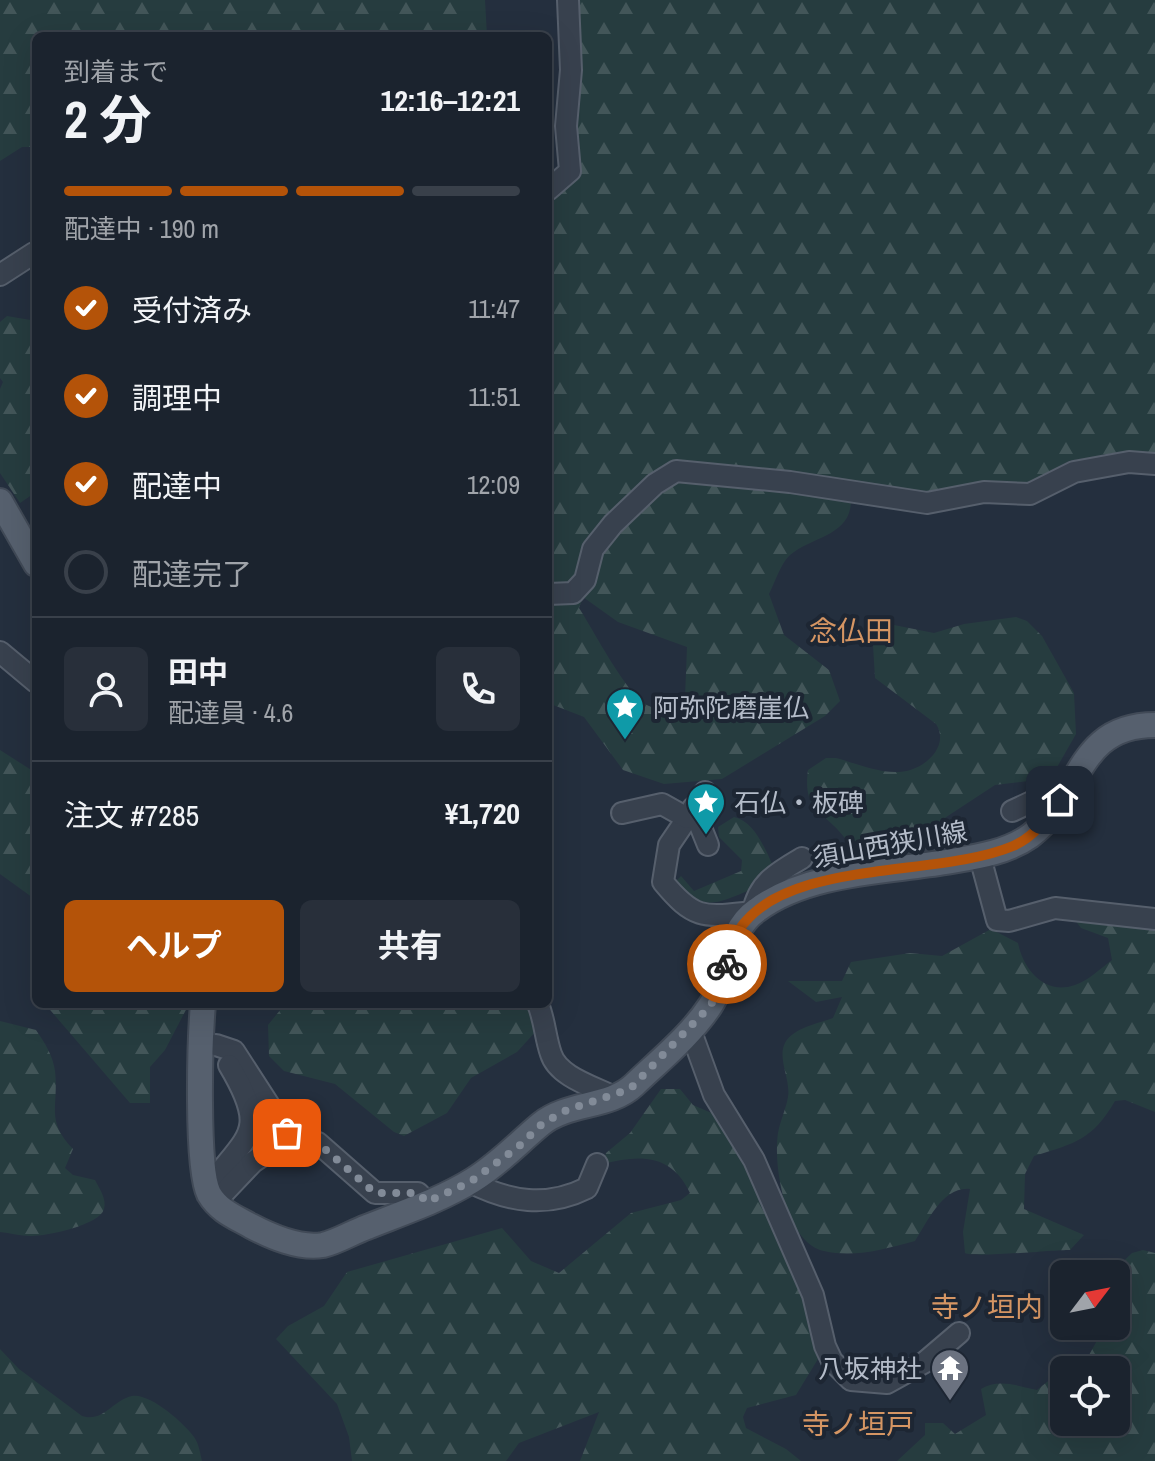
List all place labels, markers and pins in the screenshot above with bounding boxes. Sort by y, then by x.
place icon: 阿弥陀磨崖仏 [604,686,646,741]
place label: 阿弥陀磨崖仏 [653,690,809,725]
pin [1026,766,1094,834]
place icon: 石仏・板碑 [685,781,727,836]
place label: 石仏・板碑 [734,785,864,820]
pin [253,1099,321,1167]
temple icon: 八坂神社 [929,1347,971,1402]
place label: 八坂神社 [818,1351,922,1386]

